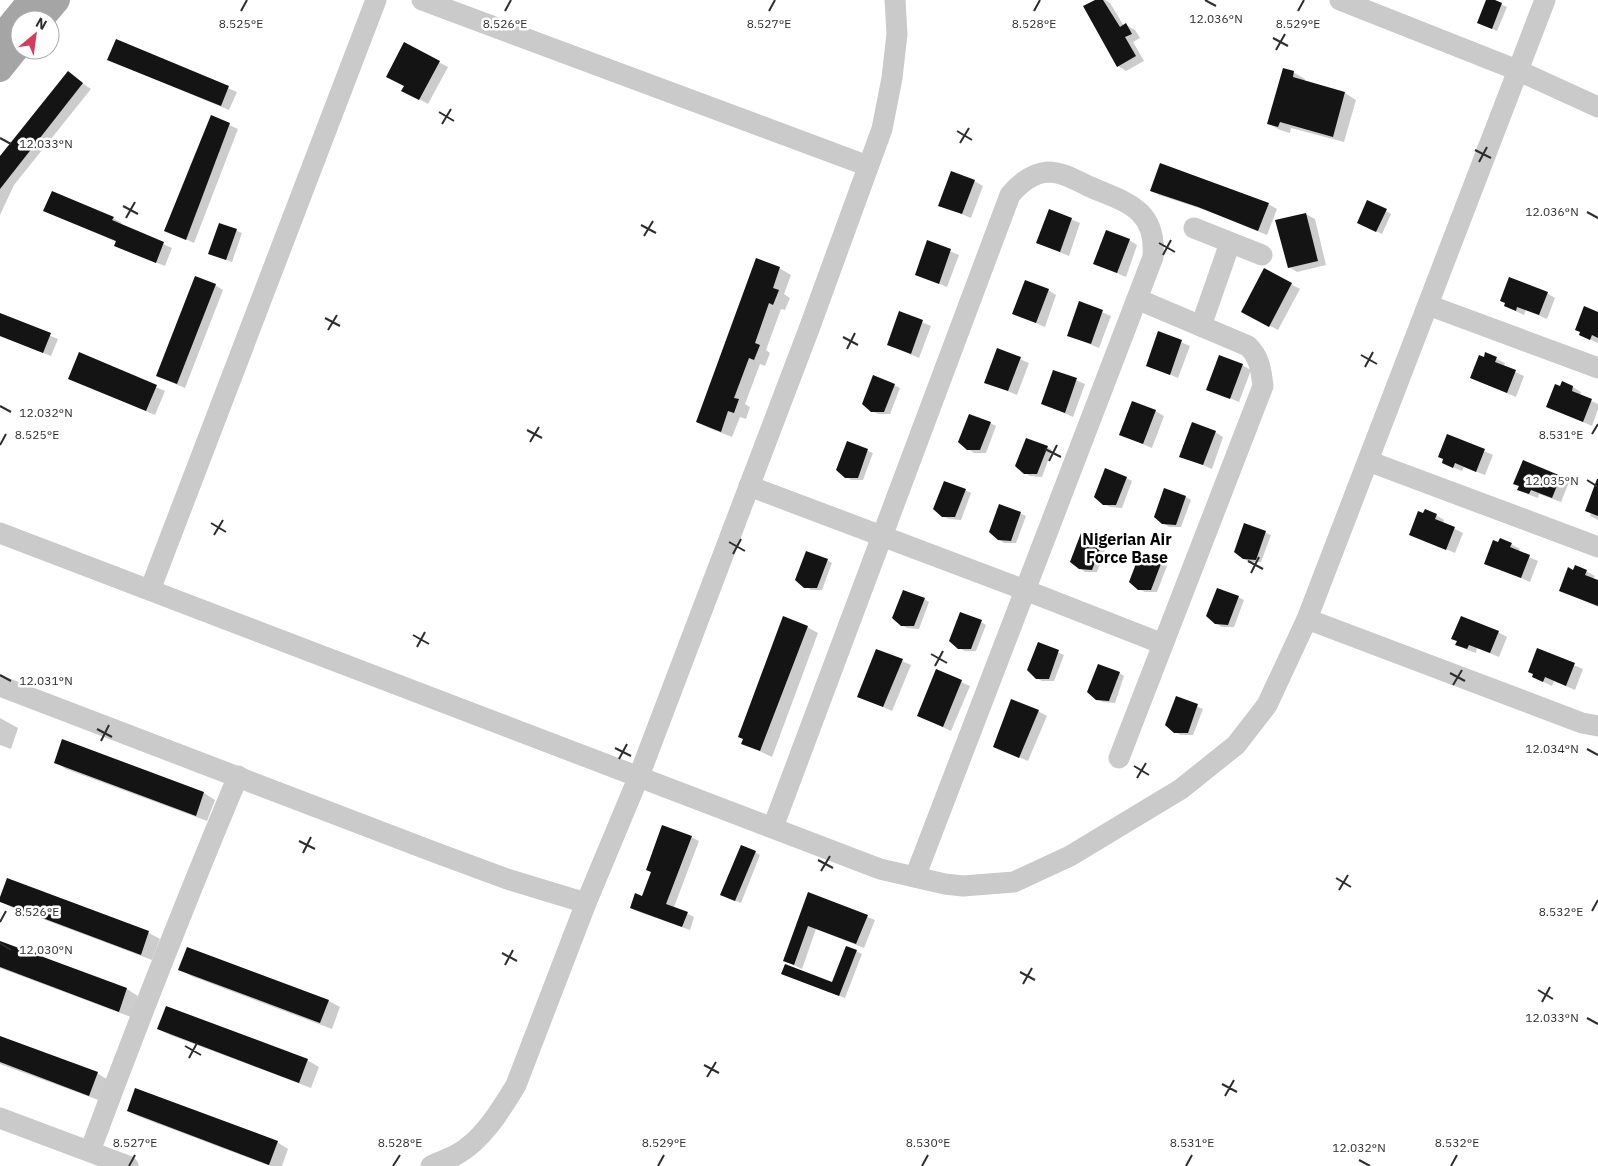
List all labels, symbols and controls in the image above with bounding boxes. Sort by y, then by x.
north arrow [10,10,60,60]
text: 12.036°N [1189,11,1243,26]
text: N [33,13,50,34]
text: 8.525°E [219,16,263,31]
text: 8.526°E [483,16,527,31]
text: 8.527°E [747,16,791,31]
text: 8.528°E [1012,16,1056,31]
text: 8.529°E [1276,16,1320,31]
text: 12.033°N [19,136,73,151]
text: 12.036°N [1525,204,1579,219]
text: 12.032°N [19,405,73,420]
text: 8.525°E [15,427,59,442]
text: 8.531°E [1539,427,1583,442]
text: 12.035°N [1525,473,1579,488]
district label: Nigerian Air Force Base [1082,529,1172,567]
text: 12.031°N [19,673,73,688]
text: 12.034°N [1525,741,1579,756]
text: 8.526°E [15,904,59,919]
text: 8.532°E [1539,904,1583,919]
text: 12.030°N [19,942,73,957]
text: 12.033°N [1525,1010,1579,1025]
text: 8.527°E [113,1135,157,1150]
text: 8.528°E [378,1135,422,1150]
text: 8.529°E [642,1135,686,1150]
text: 8.530°E [906,1135,950,1150]
text: 8.531°E [1170,1135,1214,1150]
text: 8.532°E [1435,1135,1479,1150]
text: 12.032°N [1332,1140,1386,1155]

